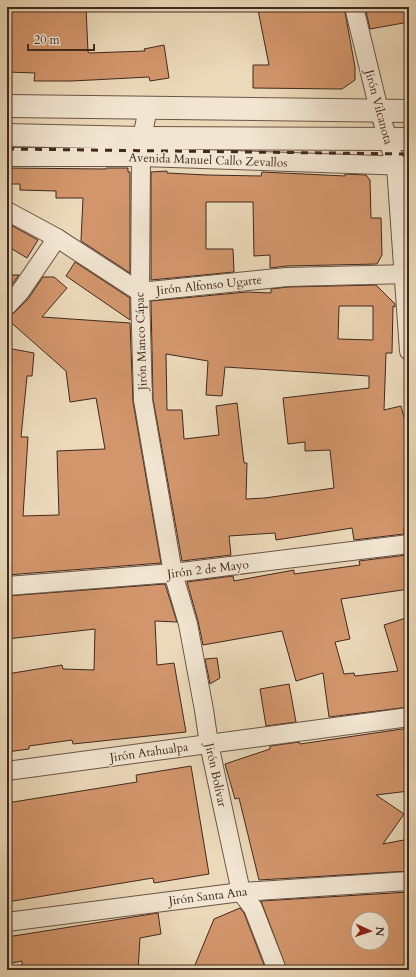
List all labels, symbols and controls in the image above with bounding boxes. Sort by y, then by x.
scale bar [28,26,94,52]
text: 20 m [34,32,61,48]
street label: Jirón Vilcanota [361,66,397,147]
street label: Avenida Manuel Callo Zevallos [128,149,288,171]
street label: Jirón Alfonso Ugarte [153,272,263,299]
street label: Jirón Manco Cápac [131,291,151,392]
street label: Jirón 2 de Mayo [164,556,250,582]
street label: Jirón Atahualpa [107,738,190,766]
street label: Jirón Bolívar [201,740,231,809]
street label: Jirón Santa Ana [166,883,249,909]
north arrow [350,911,390,951]
text: N [372,926,387,937]

